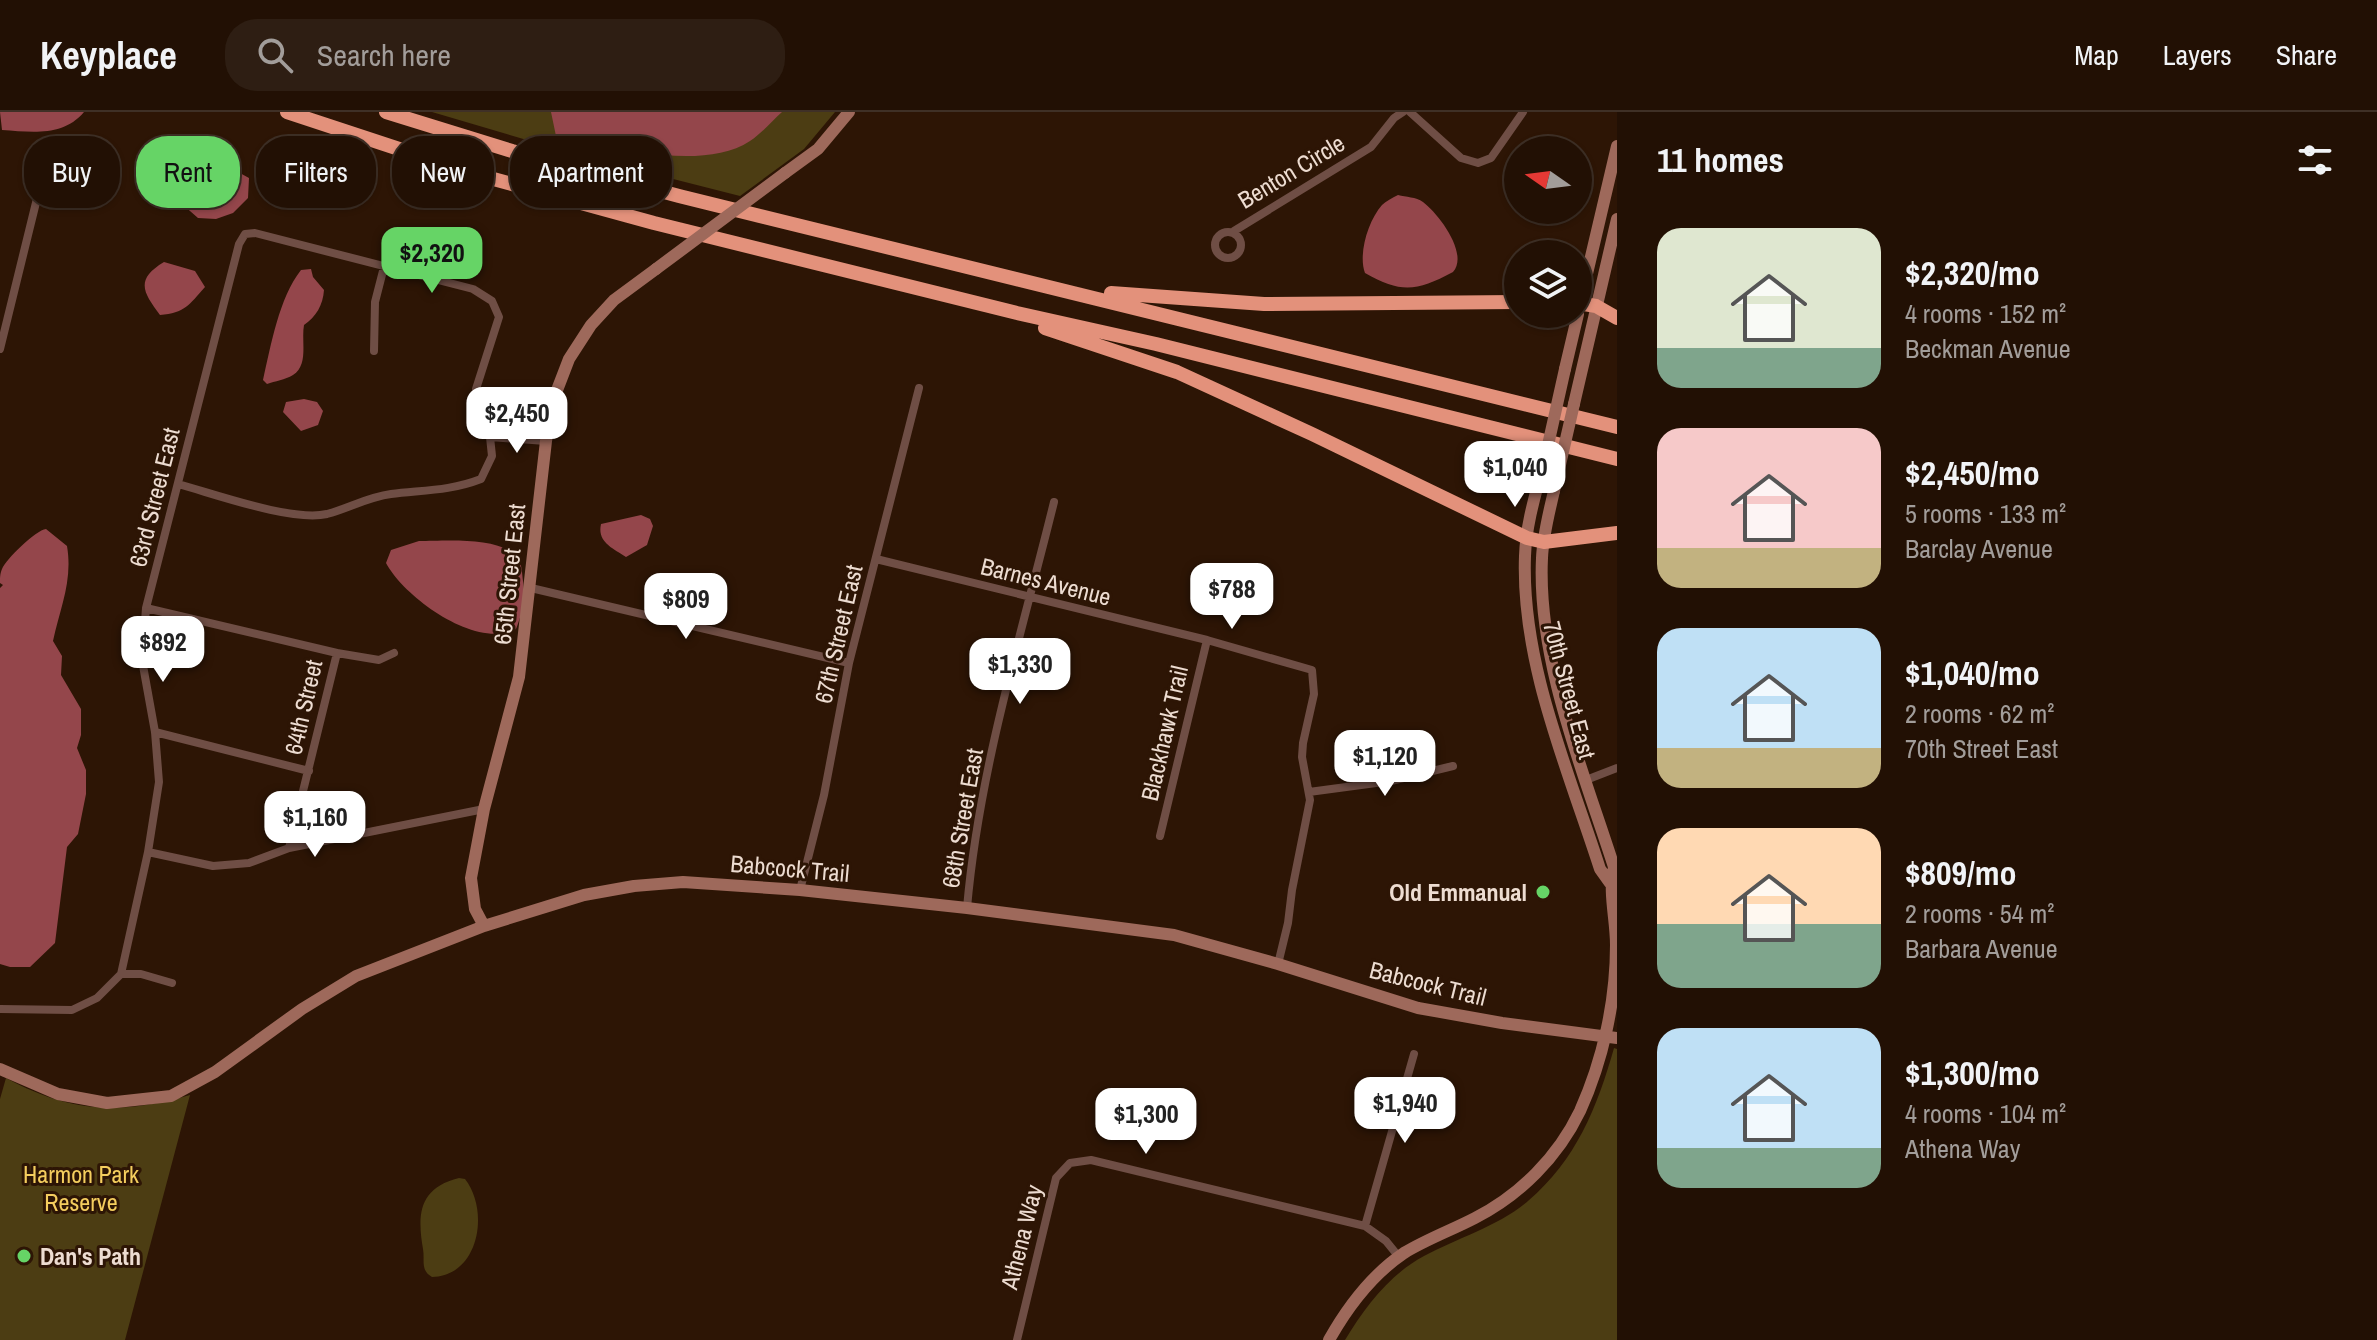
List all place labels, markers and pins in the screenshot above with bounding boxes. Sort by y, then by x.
pin: $2,320 [367,227,497,295]
pin: $2,450 [452,387,582,455]
pin: $1,040 [1450,441,1580,509]
pin: $788 [1185,563,1279,631]
pin: $809 [639,573,733,641]
pin: $892 [116,616,210,684]
pin: $1,330 [955,638,1085,706]
pin: $1,120 [1320,730,1450,798]
pin: $1,160 [250,791,380,859]
place label: Old Emmanual [1389,876,1527,908]
marker: Old Emmanual [1534,883,1552,901]
pin: $1,940 [1340,1077,1470,1145]
pin: $1,300 [1081,1088,1211,1156]
place label: Dan's Path [40,1240,141,1272]
marker: Dan's Path [15,1247,33,1265]

